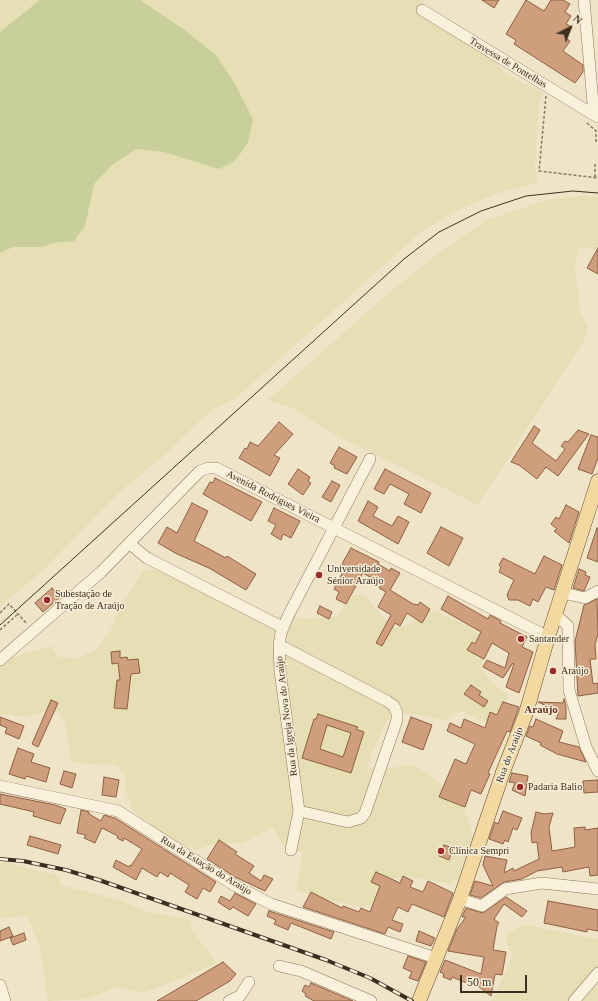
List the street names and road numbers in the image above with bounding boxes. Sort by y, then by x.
street label: Travessa de Pontelhas [467,35,549,91]
street label: Avenida Rodrigues Vieira [224,468,322,526]
street label: Rua da Igreja Nova do Araújo [274,655,300,777]
street label: Rua do Araújo [494,725,526,785]
street label: Rua da Estação do Araújo [158,834,254,898]

